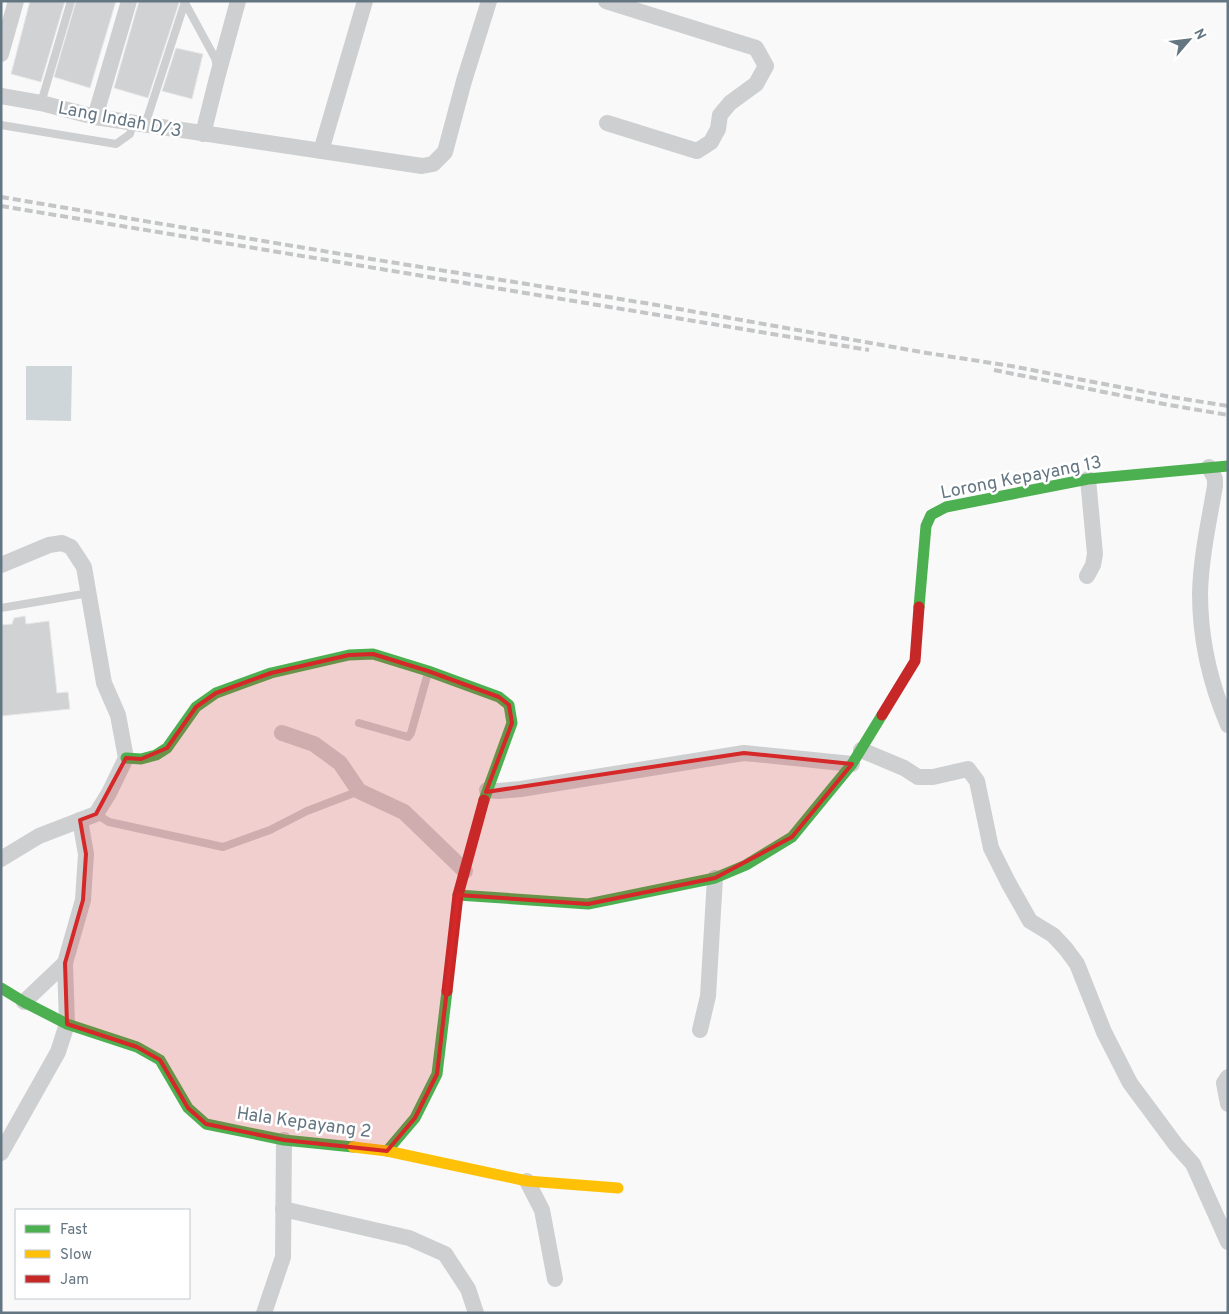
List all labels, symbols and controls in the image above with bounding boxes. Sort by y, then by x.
north arrow [1164,15,1214,65]
text: N [1189,26,1209,43]
street label: Lang Indah D/3 [56,97,184,144]
street label: Lorong Kepayang 13 [939,452,1104,505]
street label: Hala Kepayang 2 [235,1103,373,1144]
legend [15,1209,190,1299]
text: Fast [60,1221,88,1240]
text: Slow [60,1246,92,1265]
text: Jam [60,1271,89,1290]

